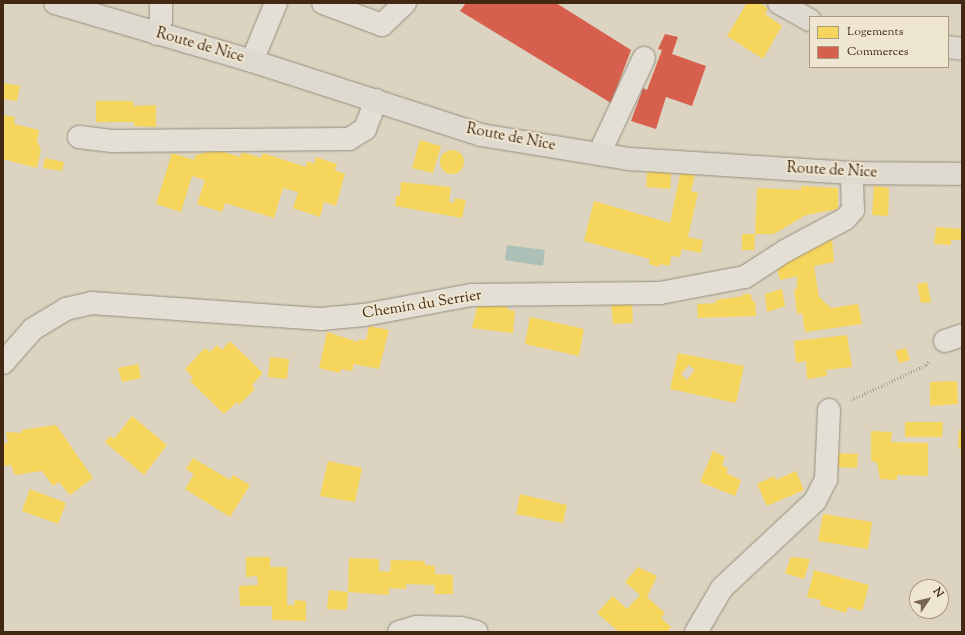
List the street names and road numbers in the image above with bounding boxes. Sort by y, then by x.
street label: Route de Nice [154,25,246,67]
street label: Route de Nice [465,120,557,156]
street label: Route de Nice [786,160,878,182]
street label: Chemin du Serrier [361,287,483,323]

